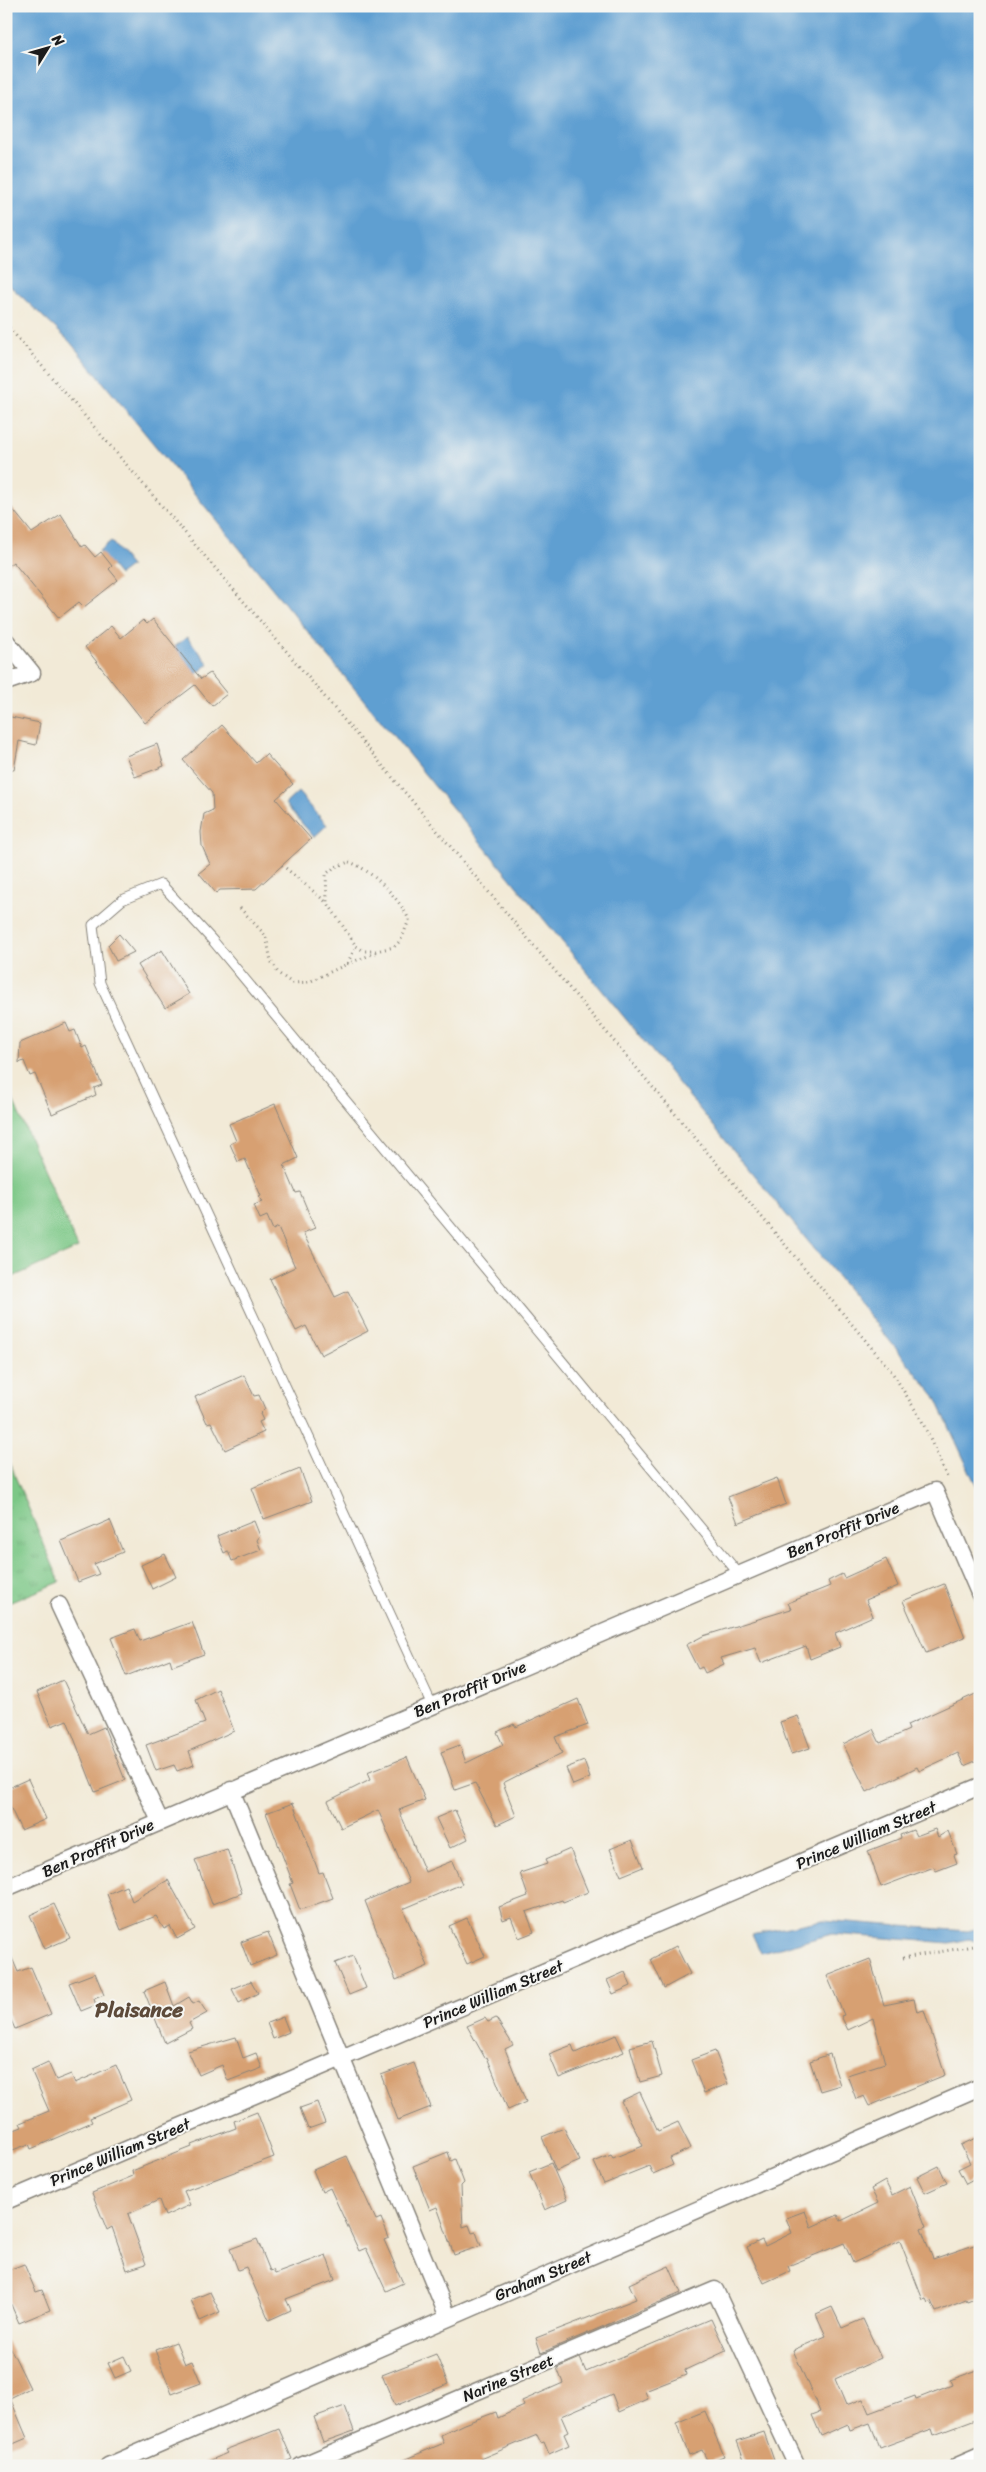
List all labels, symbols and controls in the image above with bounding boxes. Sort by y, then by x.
north arrow [22,22,72,72]
text: N [44,28,71,52]
street label: Ben Proffit Drive [782,1493,904,1567]
street label: Ben Proffit Drive [409,1652,531,1726]
street label: Prince William Street [791,1792,941,1878]
street label: Ben Proffit Drive [37,1810,159,1886]
street label: Prince William Street [418,1951,568,2037]
district label: Plaisance [95,1991,183,2029]
street label: Prince William Street [45,2109,195,2195]
street label: Graham Street [490,2242,597,2310]
street label: Narine Street [458,2346,558,2410]

